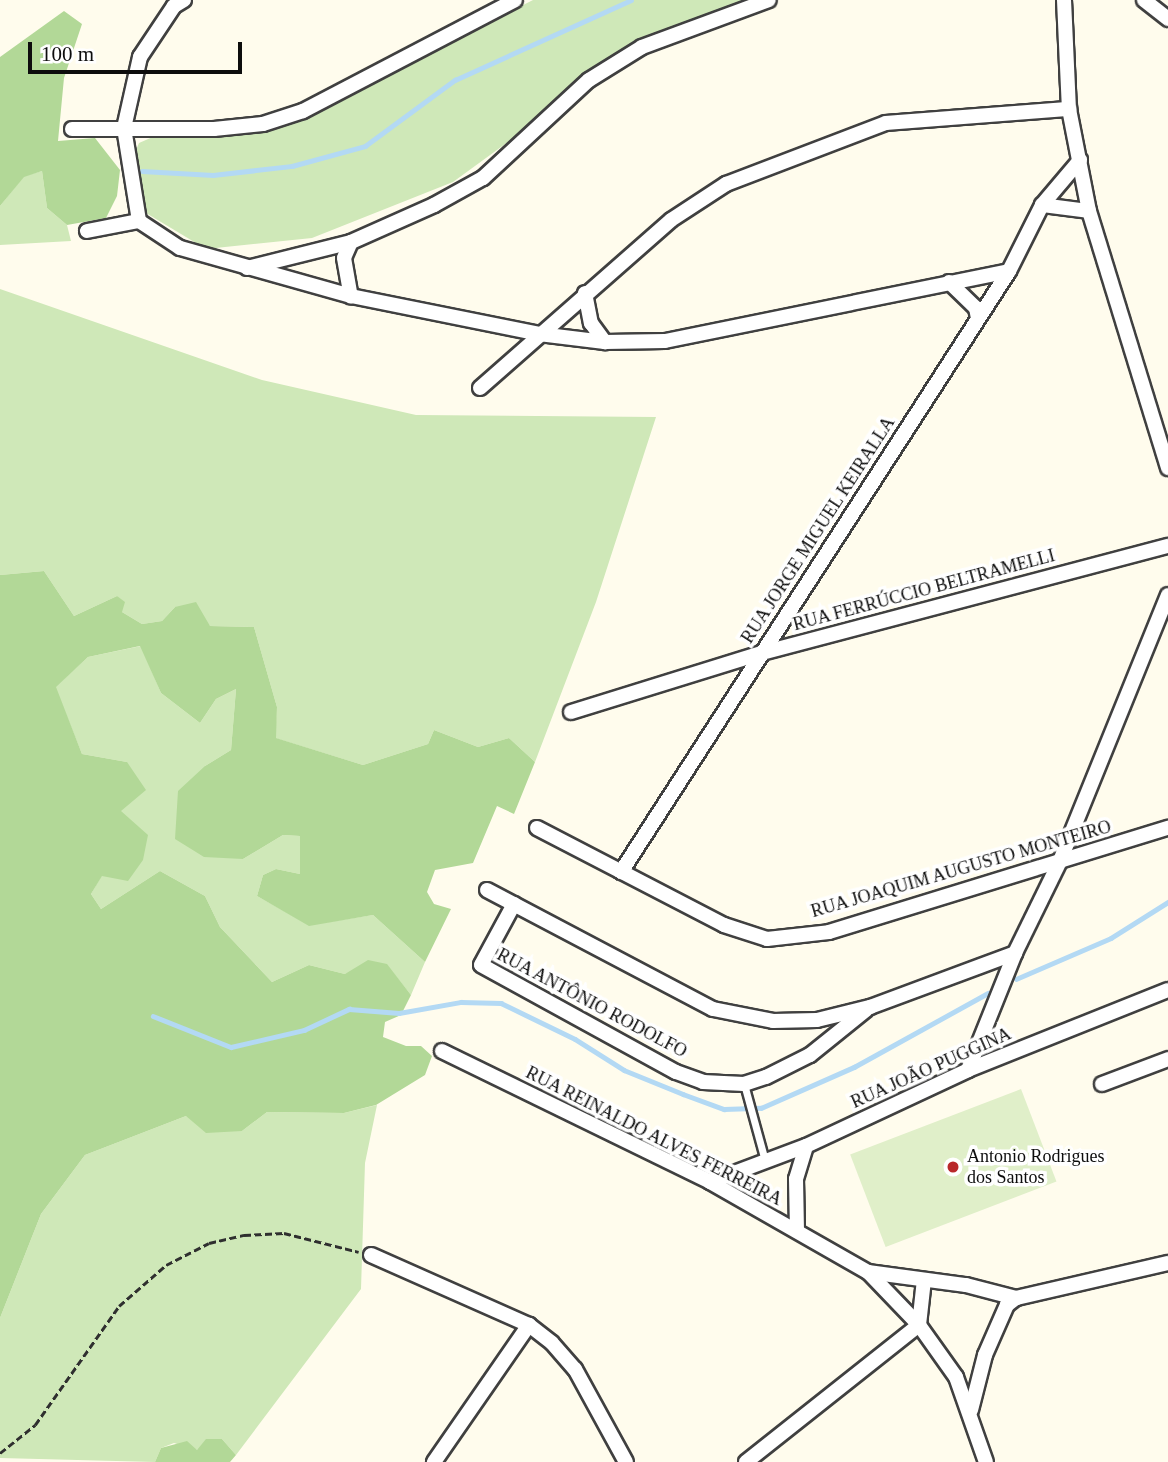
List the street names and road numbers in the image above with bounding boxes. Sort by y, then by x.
street label: RUA JORGE MIGUEL KEIRALLA [736,412,900,648]
street label: RUA FERRÚCCIO BELTRAMELLI [790,544,1058,636]
street label: RUA JOAQUIM AUGUSTO MONTEIRO [808,815,1114,923]
street label: RUA ANTÔNIO RODOLFO [492,943,692,1063]
street label: RUA JOÃO PUGGINA [847,1023,1015,1113]
street label: RUA REINALDO ALVES FERREIRA [521,1061,787,1211]

